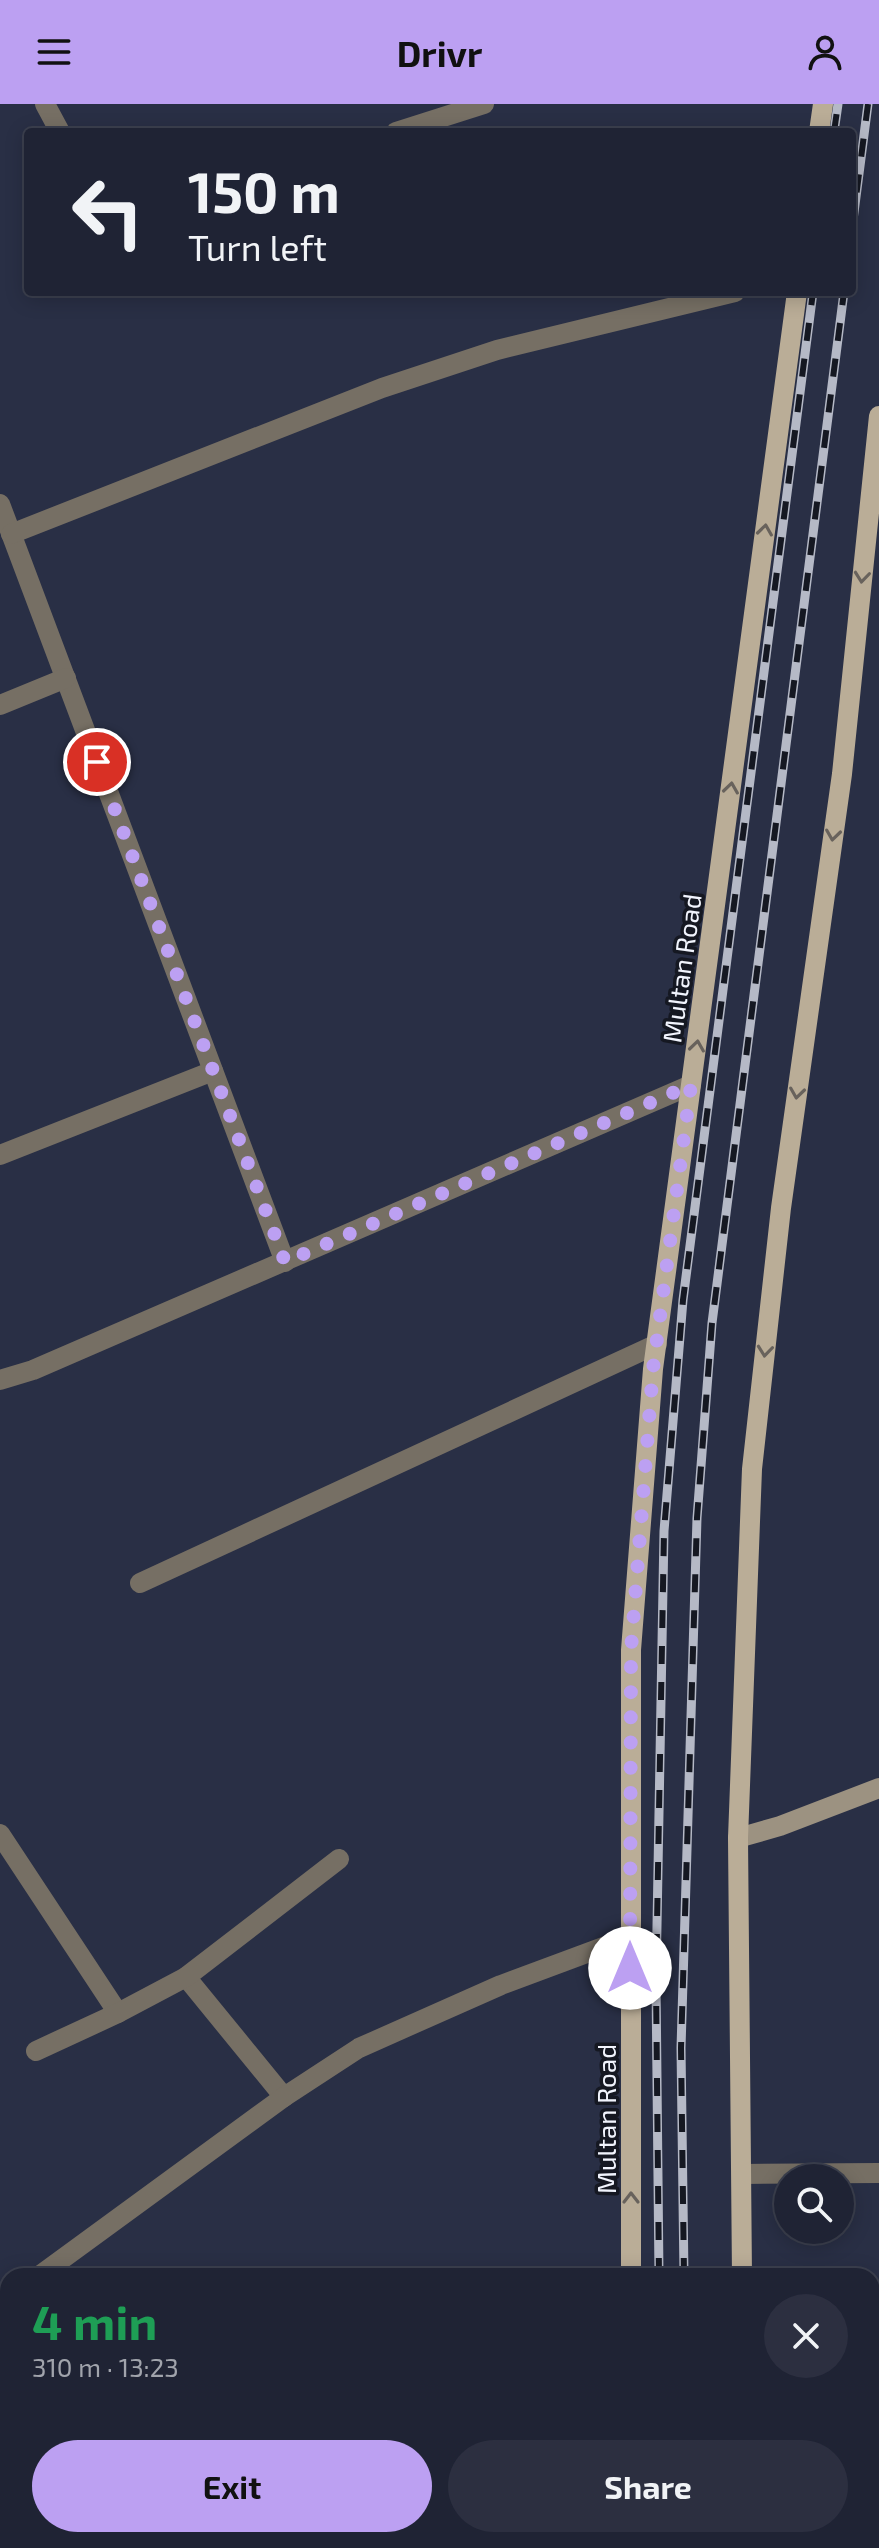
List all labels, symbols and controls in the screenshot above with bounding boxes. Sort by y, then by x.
icon: menu [32,30,76,74]
icon: person [803,30,847,74]
text: Drivr [397,31,482,74]
text: 150 m [188,157,340,224]
icon: left [56,160,160,264]
text: Turn left [188,225,327,268]
one-way arrow [757,523,774,536]
one-way arrow [854,571,871,584]
pin [63,728,131,796]
icon: arrive [75,740,119,784]
one-way arrow [722,781,739,795]
one-way arrow [825,828,842,842]
street label: Multan Road [655,892,707,1044]
one-way arrow [688,1039,705,1052]
one-way arrow [789,1086,806,1100]
one-way arrow [757,1345,774,1358]
position arrow [588,1926,672,2010]
street label: Multan Road [590,2044,621,2194]
map controls [774,2164,854,2244]
button: search [774,2164,854,2244]
one-way arrow [622,2191,640,2204]
text: 4 min [32,2292,157,2350]
button: close [764,2294,848,2378]
text: 310 m · 13:23 [32,2351,179,2382]
button: Exit [32,2440,432,2532]
button: Share [448,2440,848,2532]

